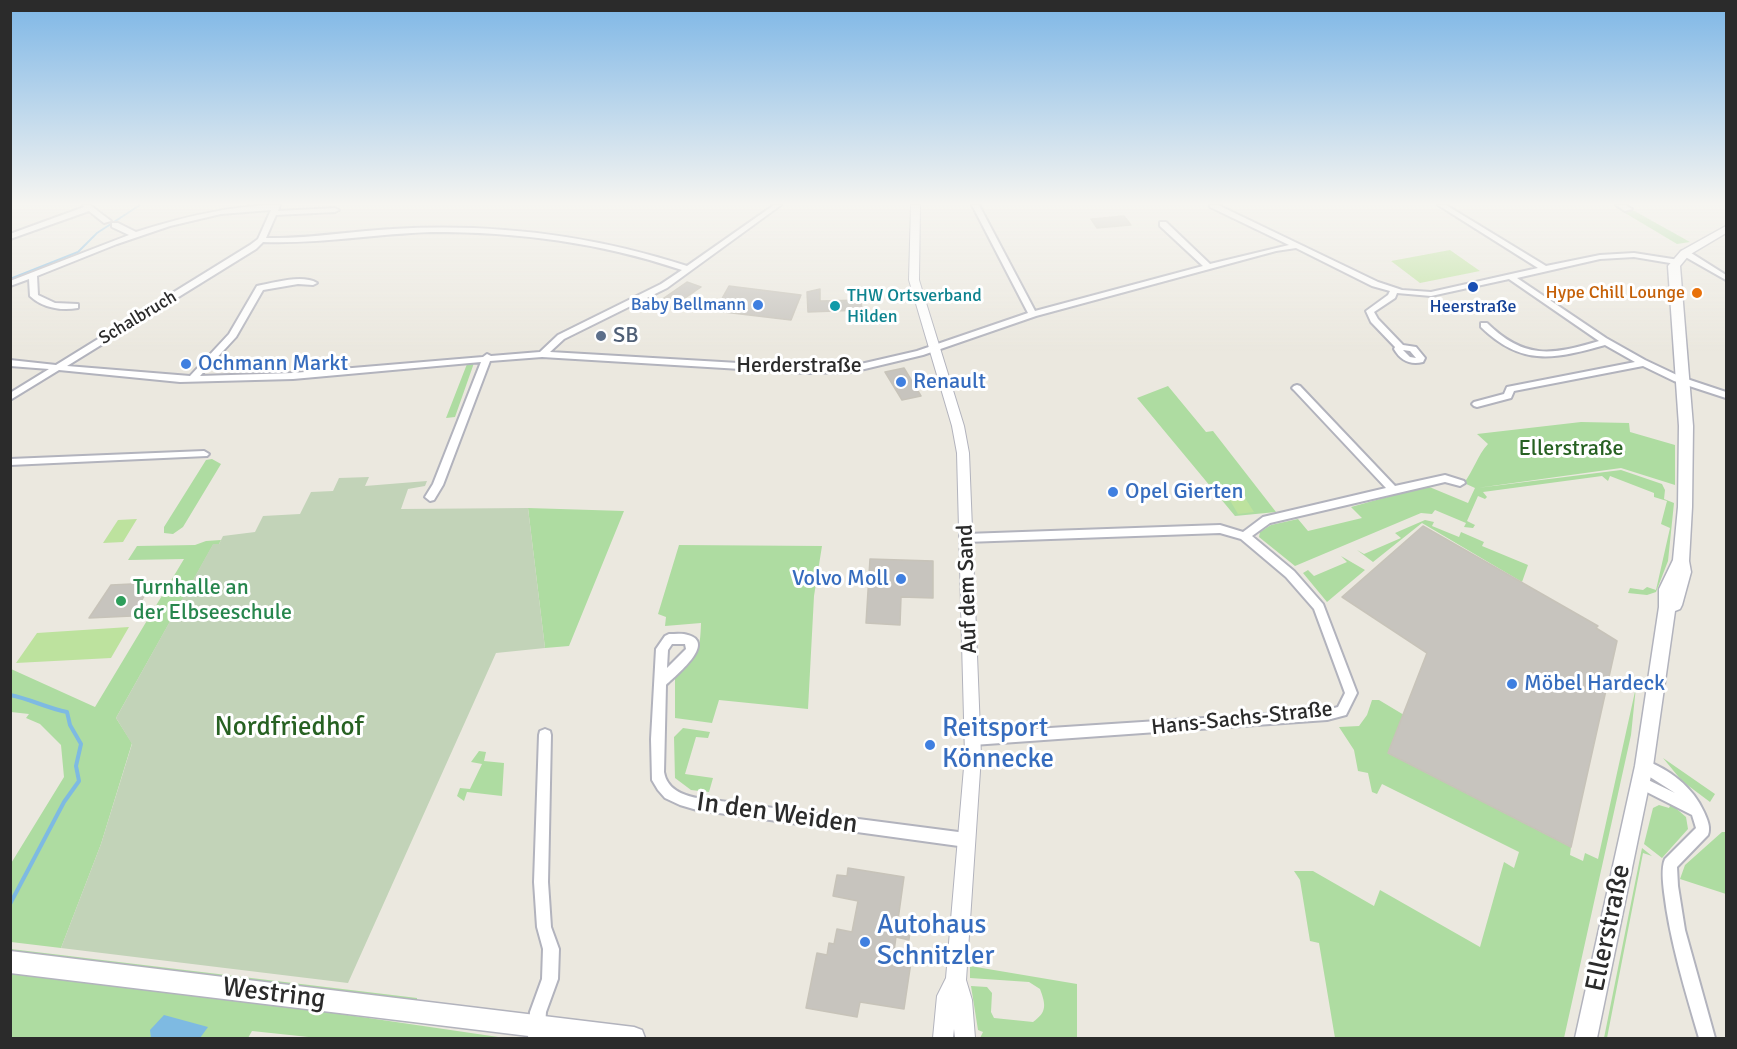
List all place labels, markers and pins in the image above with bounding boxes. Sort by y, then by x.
marker: Heerstraße [1466,280,1480,294]
place label: Hype Chill Lounge [1546,282,1685,304]
place label: THW Ortsverband Hilden [847,285,982,328]
marker: Hype Chill Lounge [1690,286,1704,300]
place label: Baby Bellmann [631,294,746,316]
place label: Heerstraße [1430,296,1516,318]
marker: Baby Bellmann [751,298,765,312]
marker: THW Ortsverband Hilden [828,299,842,313]
place label: SB [613,323,639,349]
marker: SB [594,329,608,343]
place label: Ochmann Markt [198,351,348,377]
marker: Ochmann Markt [179,357,193,371]
place label: Renault [913,369,986,395]
marker: Renault [894,375,908,389]
place label: Opel Gierten [1125,479,1244,505]
marker: Opel Gierten [1106,485,1120,499]
place label: Volvo Moll [792,566,889,592]
marker: Volvo Moll [894,572,908,586]
place label: Turnhalle an der Elbseeschule [133,575,292,626]
marker: Turnhalle an der Elbseeschule [114,594,128,608]
place label: Möbel Hardeck [1524,671,1665,697]
marker: Möbel Hardeck [1505,677,1519,691]
place label: Reitsport Könnecke [942,713,1054,776]
marker: Reitsport Könnecke [923,738,937,752]
place label: Autohaus Schnitzler [877,910,994,973]
marker: Autohaus Schnitzler [858,935,872,949]

